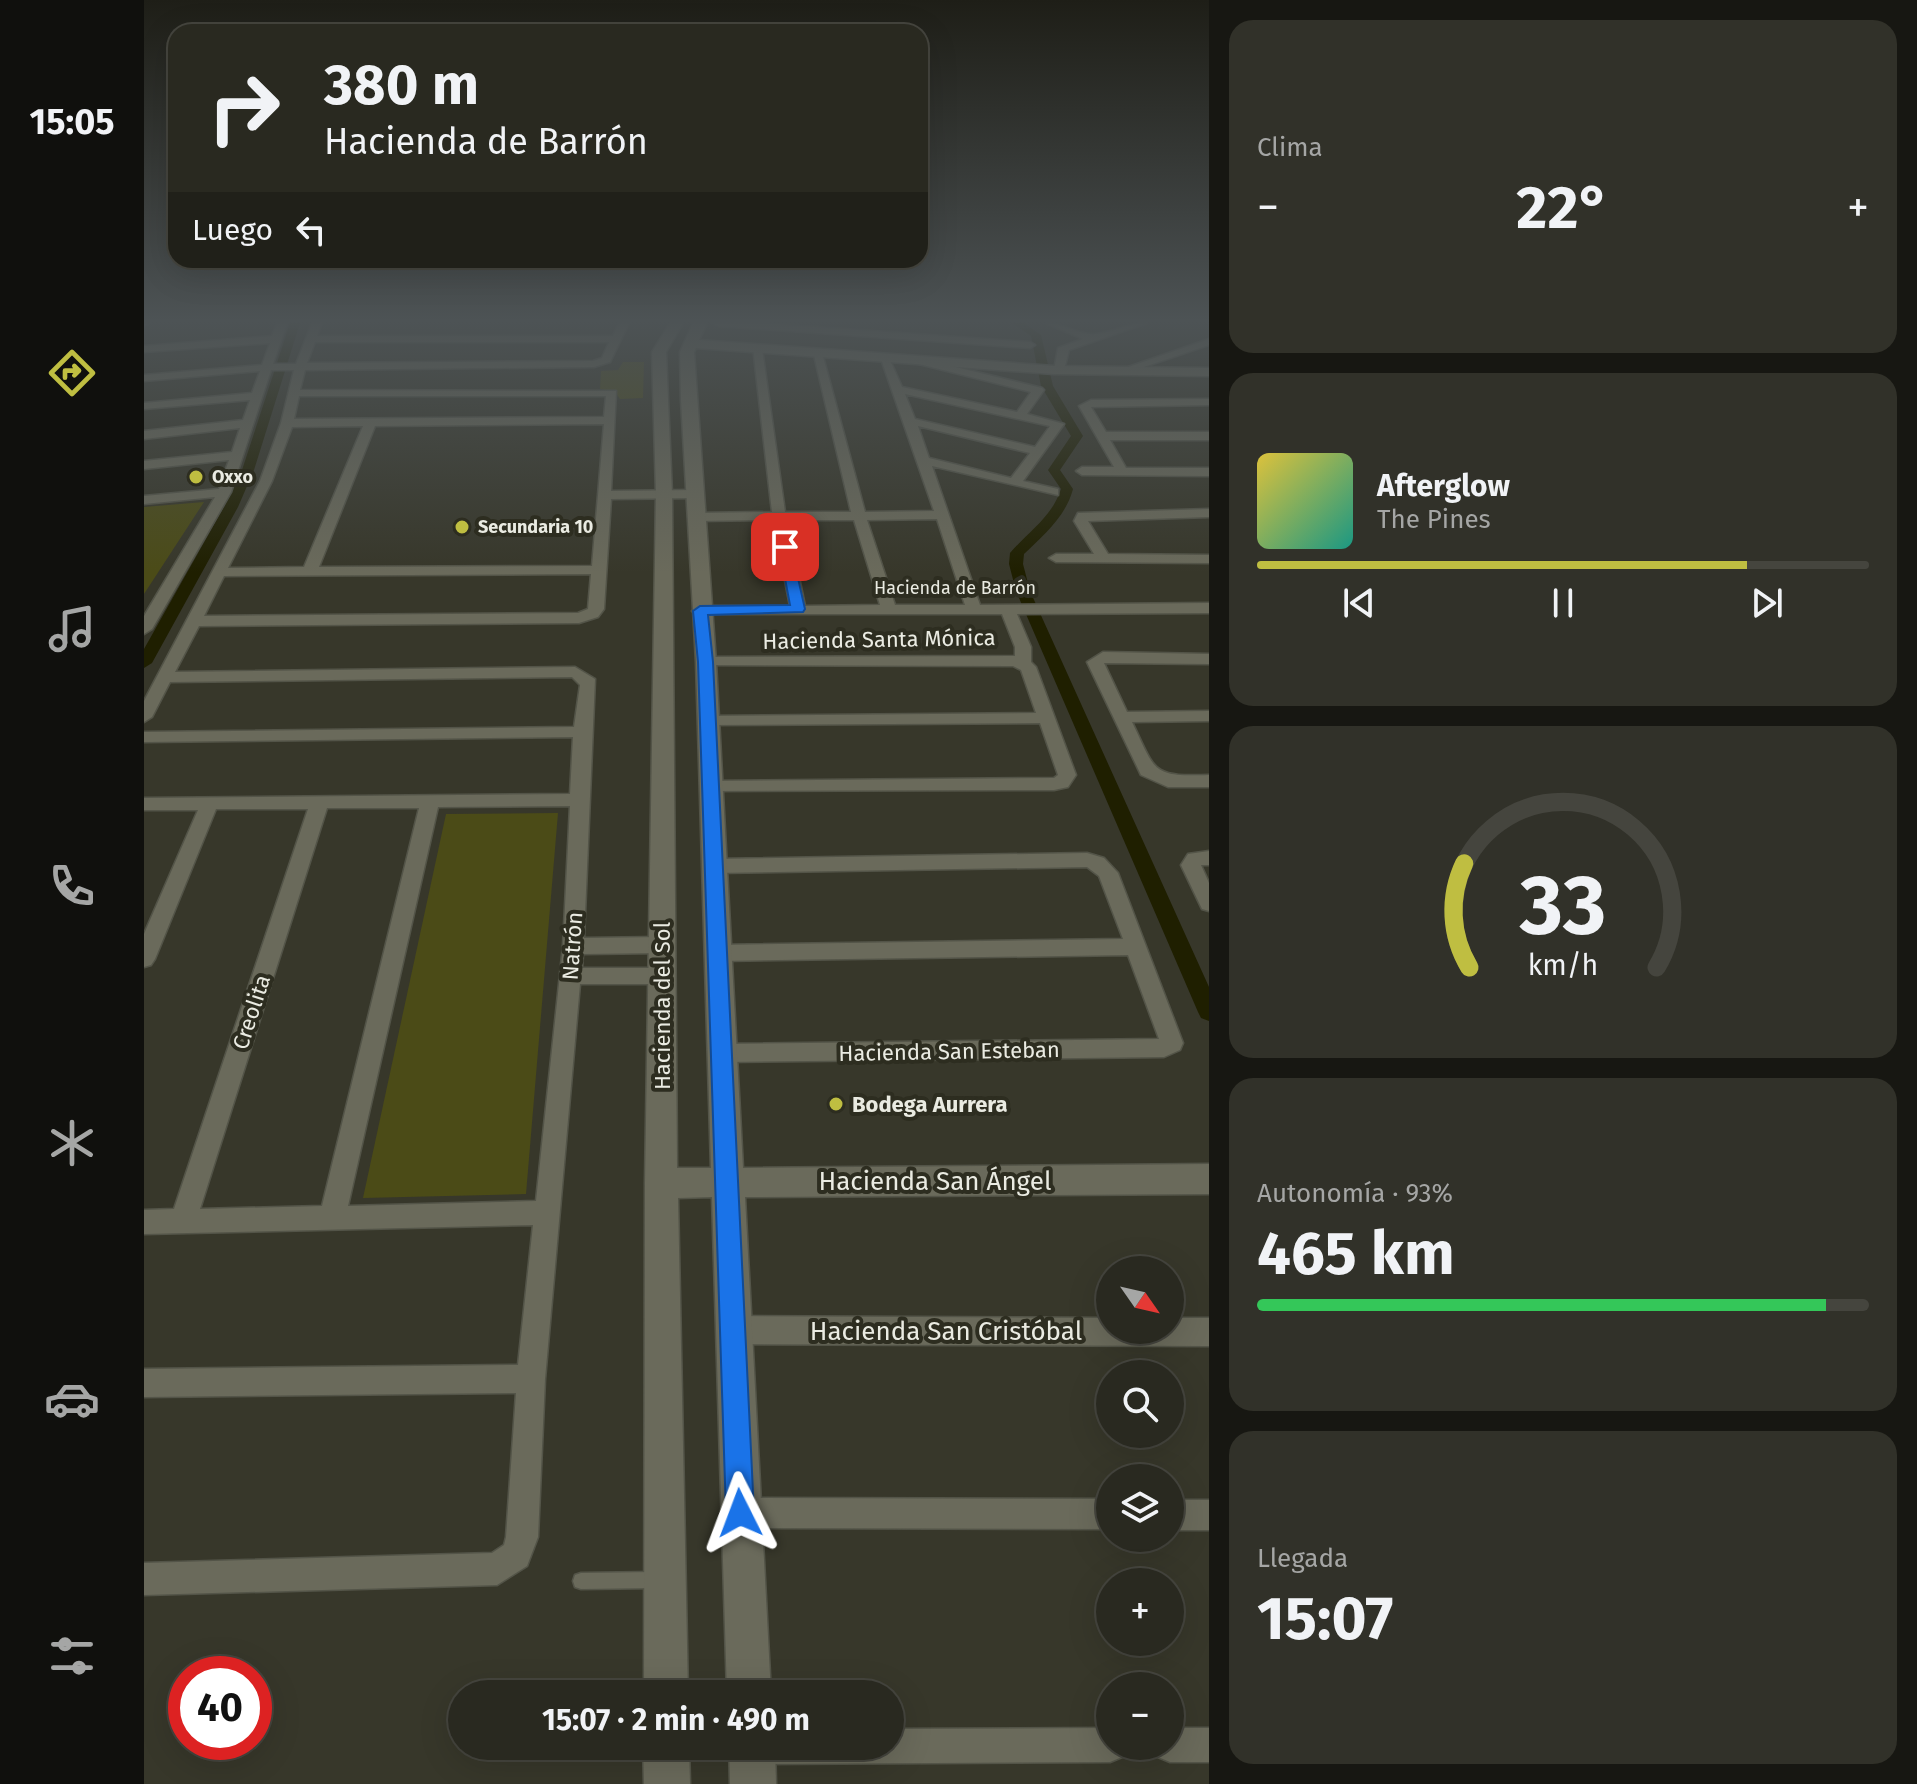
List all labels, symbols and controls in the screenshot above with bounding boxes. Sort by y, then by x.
text: 380 m [324,52,479,119]
icon: right [192,56,296,160]
text: 15:05 [30,100,115,144]
text: Hacienda de Barrón [324,120,648,164]
text: Clima [1257,132,1323,163]
text: 22° [1516,172,1610,244]
text: − [1257,181,1279,234]
text: + [1847,181,1869,234]
icon: left [289,208,333,252]
text: Luego [192,212,273,248]
icon: directions [44,345,100,401]
place label: Oxxo [212,466,253,488]
marker: Oxxo [187,468,205,486]
text: Afterglow [1377,468,1510,504]
text: The Pines [1377,504,1491,535]
pin [751,513,819,581]
place label: Secundaria 10 [478,516,593,538]
marker: Secundaria 10 [453,518,471,536]
icon: arrive [763,525,807,569]
street label: Hacienda de Barrón [874,577,1036,599]
icon: previous [1337,581,1381,625]
icon: pause [1541,581,1585,625]
icon: next [1745,581,1789,625]
icon: music [44,601,100,657]
street label: Hacienda Santa Mónica [762,624,996,655]
text: 33 [1519,856,1606,956]
icon: phone [44,858,100,914]
street label: Natrón [557,911,588,981]
street label: Hacienda del Sol [649,922,676,1090]
text: km/h [1528,948,1598,983]
street label: Creolita [227,971,276,1053]
street label: Hacienda San Esteban [838,1036,1060,1067]
place label: Bodega Aurrera [852,1091,1007,1118]
marker: Bodega Aurrera [827,1095,845,1113]
icon: climate [44,1115,100,1171]
street label: Hacienda San Ángel [818,1166,1052,1197]
text: Autonomía · 93% [1257,1178,1453,1209]
text: 465 km [1257,1218,1455,1290]
north arrow [1096,1256,1184,1344]
map controls [1096,1256,1184,1760]
street label: Hacienda San Cristóbal [810,1316,1083,1347]
button: search [1096,1360,1184,1448]
icon: car [44,1371,100,1427]
button: layers [1096,1464,1184,1552]
position arrow [698,1471,782,1555]
text: Llegada [1257,1543,1348,1574]
button: + [1096,1568,1184,1656]
text: 15:07 [1257,1583,1393,1655]
icon: filters [44,1628,100,1684]
speed limit sign: 40 [168,1656,272,1760]
button: − [1096,1672,1184,1760]
text: 15:07 · 2 min · 490 m [542,1702,810,1738]

